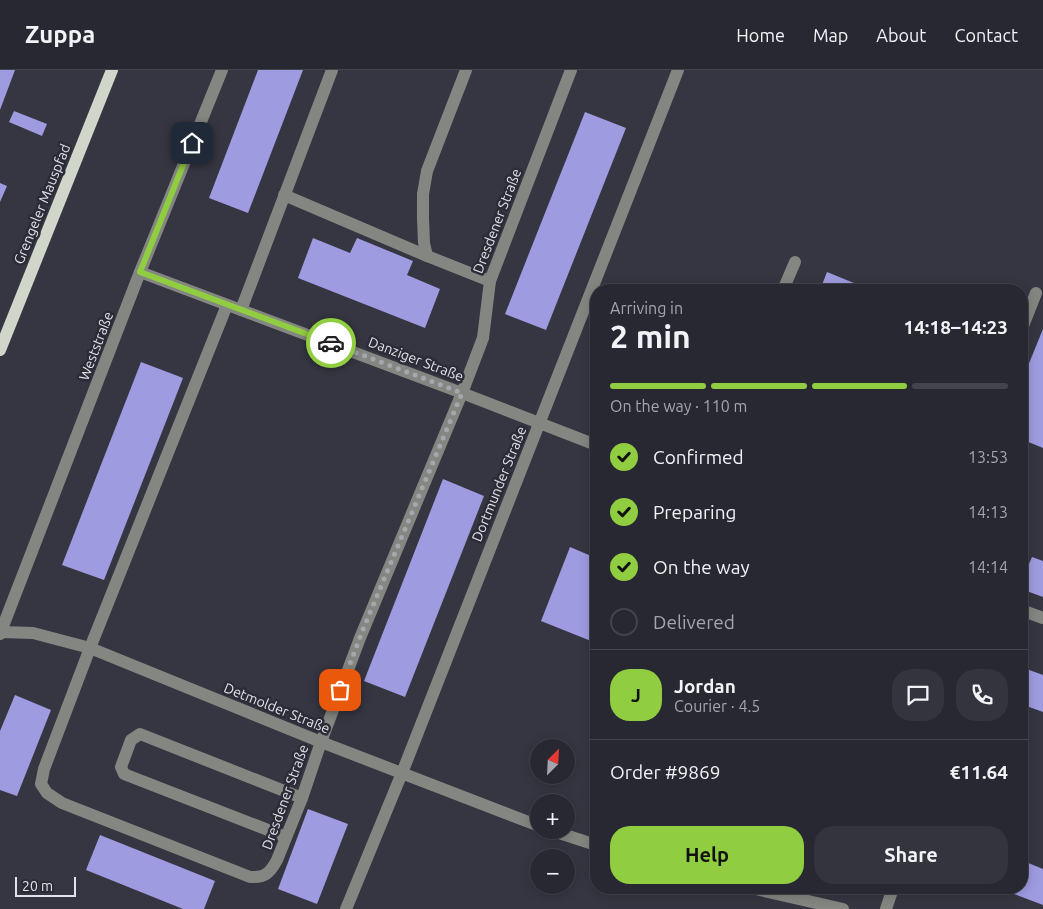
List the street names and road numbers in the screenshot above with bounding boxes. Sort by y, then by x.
street label: Grengeler Mauspfad [11,142,73,266]
street label: Dresdener Straße [470,166,524,276]
street label: Weststraße [76,309,116,383]
street label: Danziger Straße [366,333,466,385]
street label: Dortmunder Straße [469,424,529,544]
street label: Detmolder Straße [222,679,332,737]
street label: Dresdener Straße [259,742,311,852]

